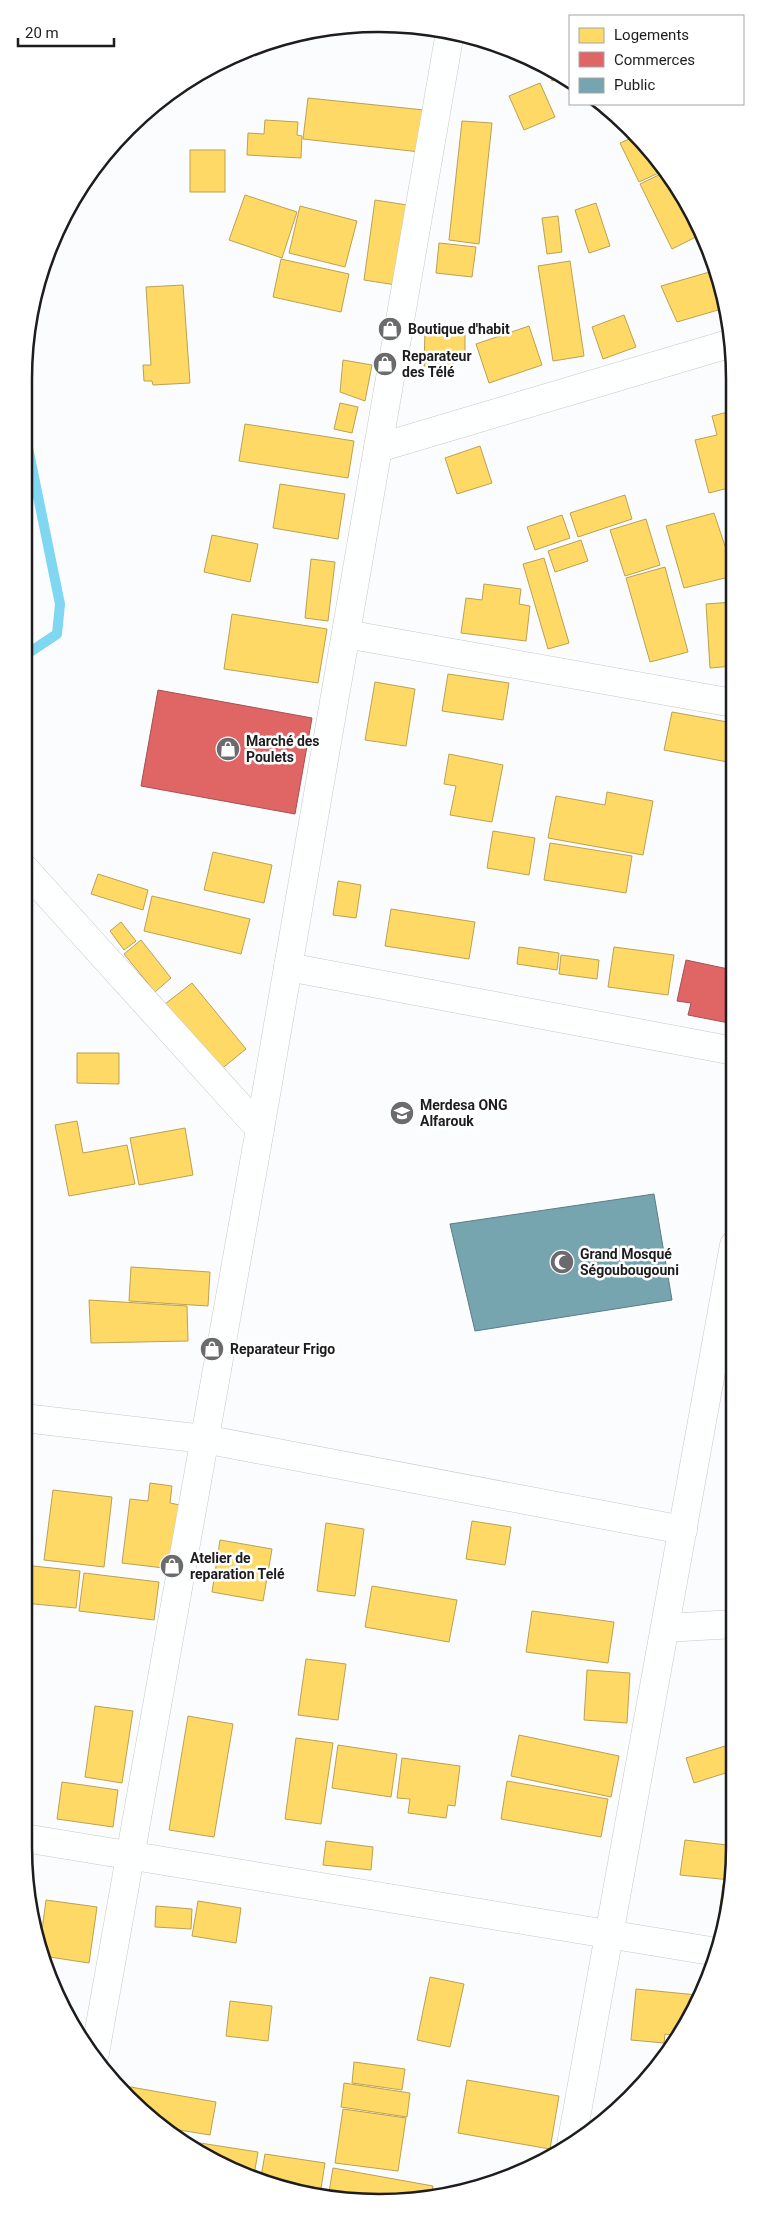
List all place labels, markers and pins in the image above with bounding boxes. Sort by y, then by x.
shop icon: Boutique d'habit [377,316,403,342]
place label: Boutique d'habit [408,321,510,337]
place label: Reparateur des Télé [402,348,472,380]
shop icon: Reparateur des Télé [372,351,398,377]
place label: Marché des Poulets [246,733,320,765]
shop icon: Marché des Poulets [215,736,241,762]
place label: Merdesa ONG Alfarouk [420,1097,508,1129]
school or university icon: Merdesa ONG Alfarouk [389,1100,415,1126]
place label: Grand Mosqué Ségoubougouni [580,1246,679,1278]
mosque icon: Grand Mosqué Ségoubougouni [549,1249,575,1275]
shop icon: Reparateur Frigo [199,1336,225,1362]
place label: Reparateur Frigo [230,1341,335,1357]
place label: Atelier de reparation Telé [190,1550,285,1582]
shop icon: Atelier de reparation Telé [159,1553,185,1579]

